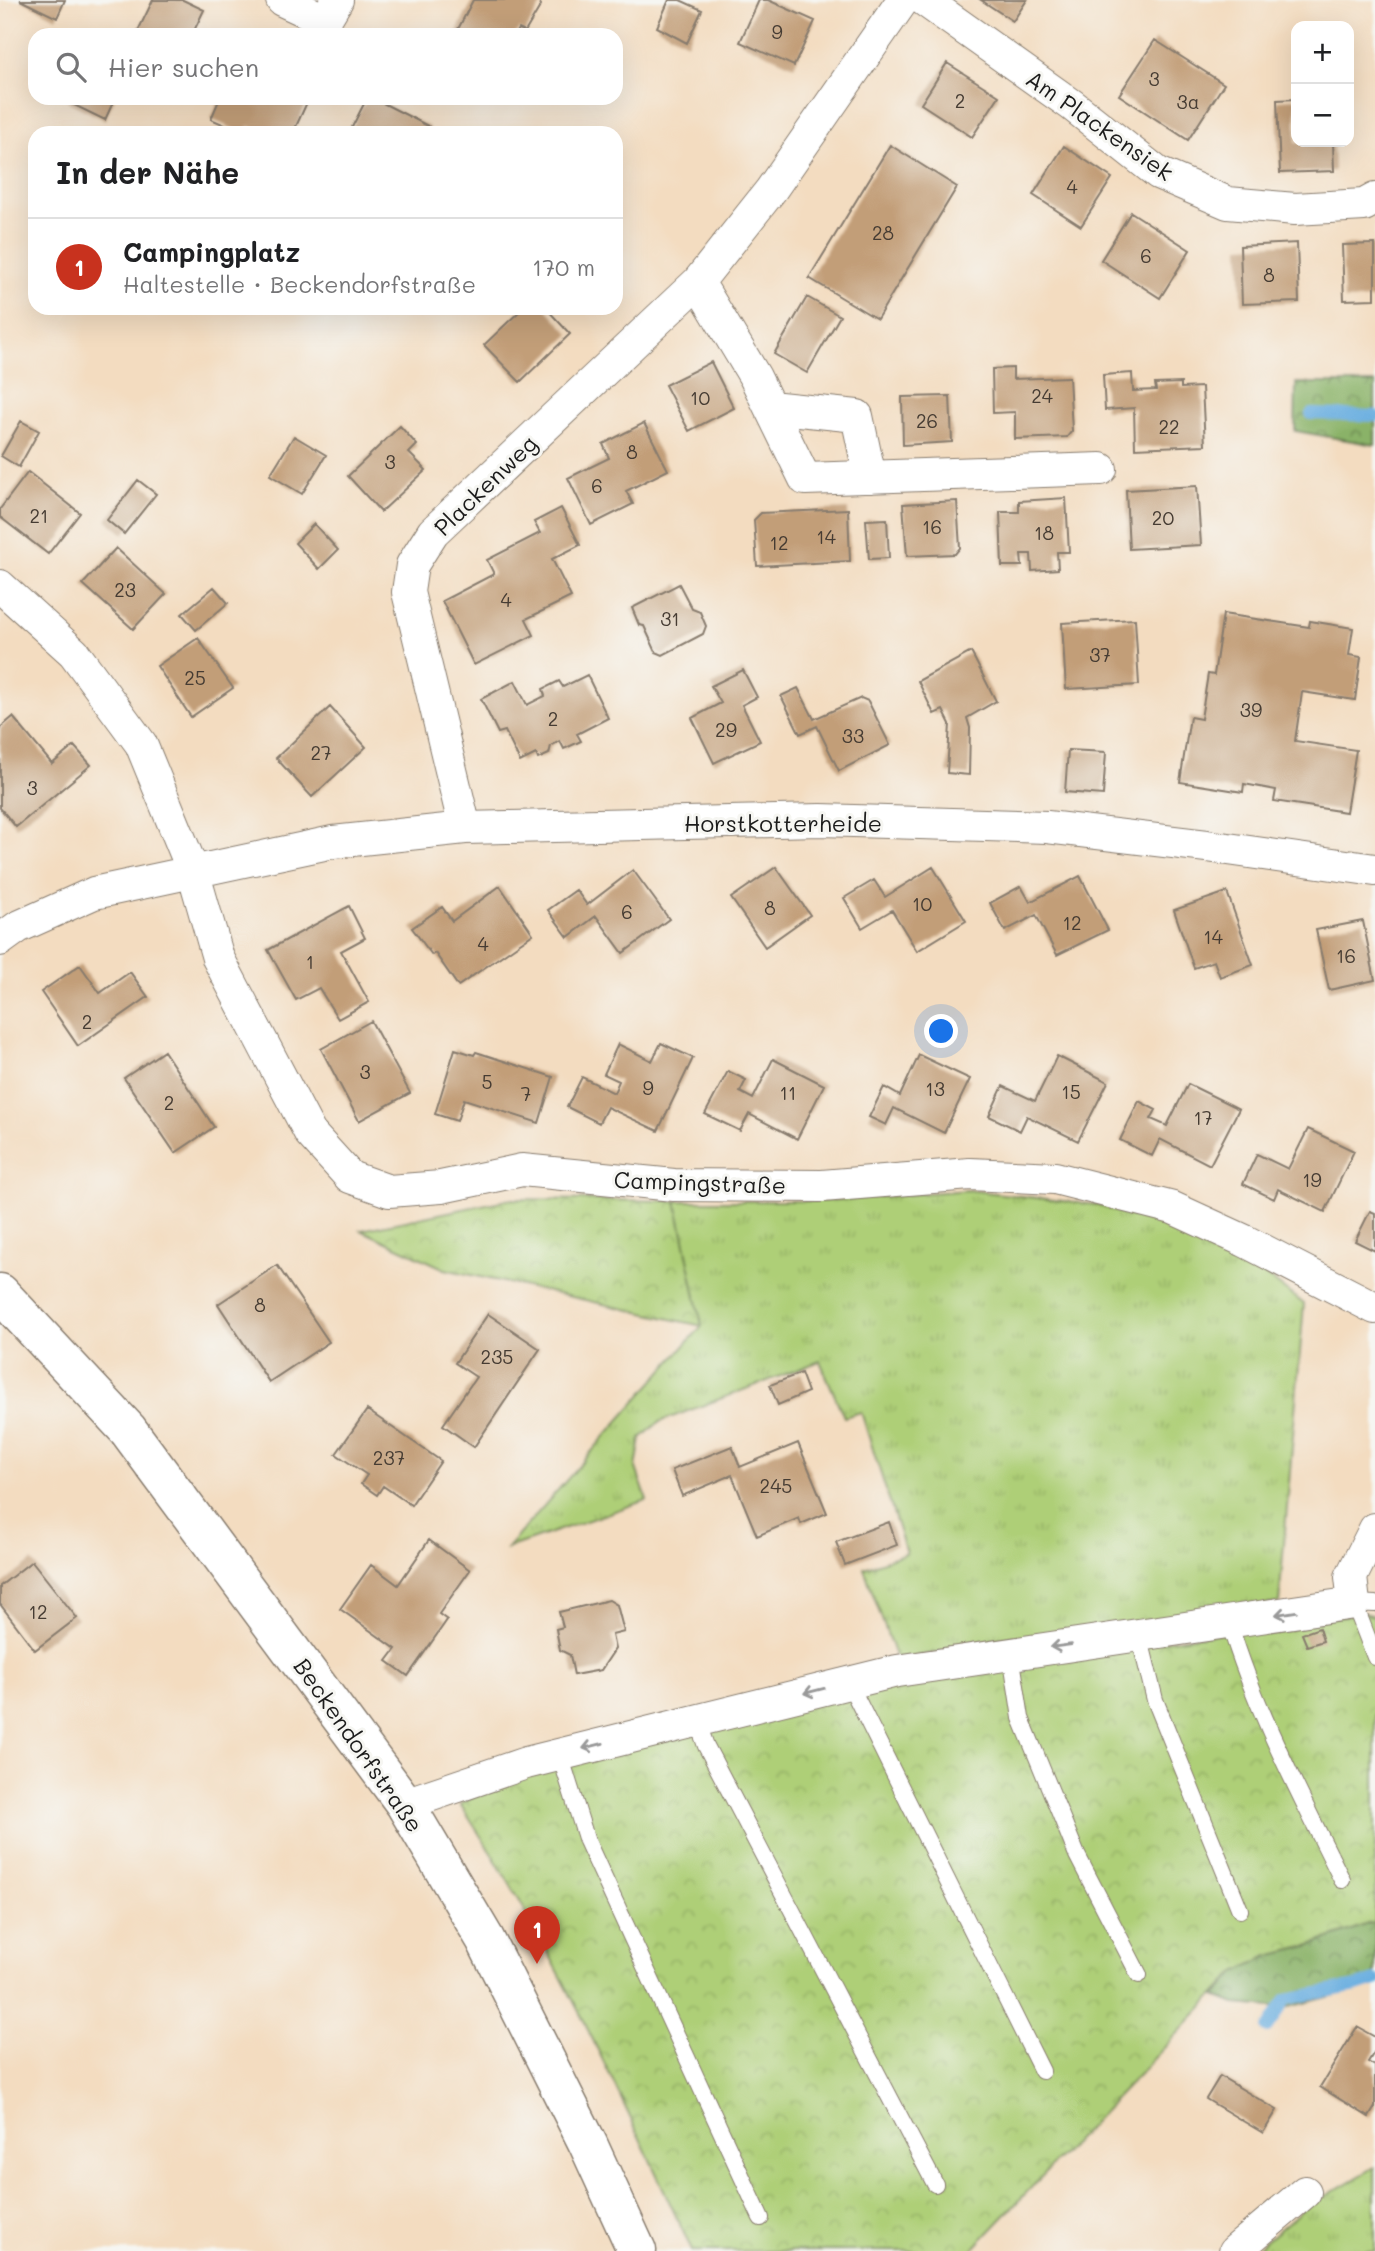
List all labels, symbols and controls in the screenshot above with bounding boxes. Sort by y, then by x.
house number: 9 [771,19,783,44]
map controls [1291,21,1354,147]
button: + [1291,21,1354,84]
search box [28,28,623,105]
icon: search [52,48,90,86]
text: Hier suchen [108,50,259,84]
street label: Am Plackensiek [1020,63,1180,187]
house number: 3 [1148,66,1160,91]
button: − [1291,84,1354,147]
house number: 2 [955,88,965,113]
house number: 3a [1177,89,1199,114]
text: In der Nähe [56,152,239,192]
house number: 4 [1066,174,1078,199]
house number: 28 [872,220,894,245]
text: Campingplatz [123,235,300,269]
house number: 6 [1140,243,1152,268]
text: 1 [74,252,84,282]
text: 170 m [532,252,595,282]
house number: 8 [1263,262,1275,287]
text: Haltestelle · Beckendorfstraße [123,269,476,299]
house number: 24 [1031,383,1053,408]
house number: 10 [690,385,710,410]
house number: 26 [916,408,938,433]
house number: 22 [1158,414,1180,439]
street label: Plackenweg [427,428,543,542]
house number: 8 [626,439,638,464]
house number: 3 [384,449,396,474]
house number: 6 [591,473,603,498]
house number: 21 [29,503,49,528]
house number: 20 [1152,505,1174,530]
house number: 16 [922,514,942,539]
house number: 18 [1034,520,1054,545]
house number: 14 [816,524,836,549]
house number: 12 [769,530,789,555]
house number: 23 [114,577,136,602]
house number: 4 [500,587,512,612]
house number: 31 [660,606,680,631]
house number: 37 [1089,642,1111,667]
house number: 25 [184,665,206,690]
house number: 39 [1240,697,1262,722]
house number: 2 [548,706,558,731]
house number: 29 [715,717,737,742]
house number: 33 [842,723,864,748]
house number: 27 [310,740,332,765]
house number: 3 [26,775,38,800]
street label: Horstkotterheide [684,808,882,838]
house number: 10 [912,891,932,916]
house number: 8 [764,895,776,920]
house number: 6 [621,899,633,924]
house number: 12 [1062,910,1082,935]
house number: 14 [1203,924,1223,949]
house number: 4 [477,931,489,956]
house number: 16 [1336,943,1356,968]
house number: 1 [306,949,314,974]
house number: 2 [82,1009,92,1034]
your location [924,1014,958,1048]
house number: 3 [359,1059,371,1084]
house number: 5 [481,1069,493,1094]
house number: 9 [642,1075,654,1100]
house number: 13 [925,1076,945,1101]
house number: 15 [1061,1079,1081,1104]
house number: 11 [780,1080,797,1105]
house number: 7 [521,1081,531,1106]
house number: 2 [164,1090,174,1115]
house number: 17 [1193,1105,1213,1130]
street label: Campingstraße [613,1164,787,1200]
house number: 19 [1302,1167,1322,1192]
house number: 8 [254,1292,266,1317]
house number: 235 [481,1344,513,1369]
house number: 237 [373,1445,405,1470]
house number: 245 [760,1473,792,1498]
house number: 12 [28,1599,48,1624]
one-way arrow [1276,1607,1298,1620]
one-way arrow [1051,1640,1073,1653]
street label: Beckendorfstraße [288,1652,430,1838]
one-way arrow [803,1685,826,1699]
one-way arrow [582,1740,605,1753]
pin: 1 [514,1906,560,1964]

